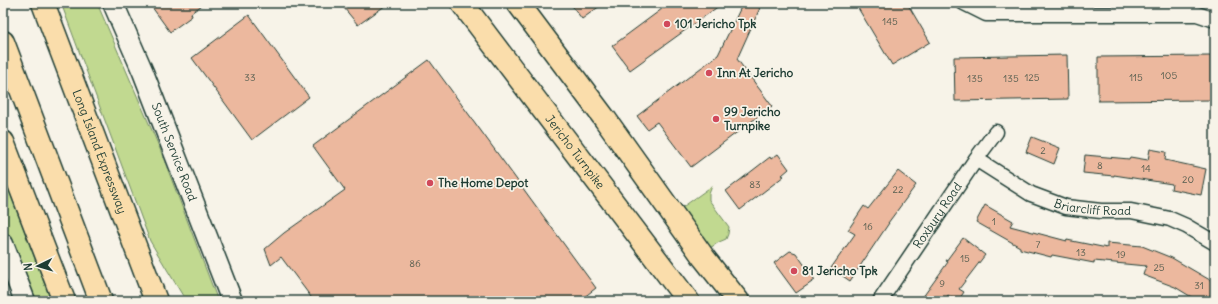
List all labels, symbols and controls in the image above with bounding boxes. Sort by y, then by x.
house number: 145 [882,15,898,28]
place label: 101 Jericho Tpk [675,16,756,32]
marker: 101 Jericho Tpk [662,19,672,29]
place label: Inn At Jericho [717,65,794,80]
marker: Inn At Jericho [704,68,714,78]
house number: 105 [1161,69,1177,82]
house number: 33 [244,71,256,84]
house number: 125 [1024,71,1040,84]
house number: 115 [1129,71,1143,84]
house number: 135 [967,72,983,85]
house number: 135 [1003,72,1019,85]
street label: Long Island Expressway [70,87,130,216]
street label: South Service Road [149,100,200,203]
place label: 99 Jericho Turnpike [724,104,781,134]
street label: Jericho Turnpike [542,112,608,192]
marker: 99 Jericho Turnpike [711,114,721,124]
house number: 2 [1040,144,1046,157]
house number: 8 [1097,159,1103,172]
house number: 14 [1141,162,1151,175]
house number: 20 [1182,173,1194,186]
place label: The Home Depot [438,175,529,191]
marker: The Home Depot [425,178,435,188]
house number: 83 [749,178,761,191]
street label: Roxbury Road [910,180,965,251]
house number: 22 [893,183,904,196]
street label: Briarcliff Road [1052,195,1131,218]
house number: 1 [992,215,996,228]
house number: 16 [863,220,873,233]
house number: 7 [1036,238,1041,251]
north arrow [18,246,58,286]
house number: 13 [1076,246,1086,259]
house number: 19 [1116,248,1126,261]
house number: 15 [960,252,970,265]
house number: 86 [409,257,421,270]
house number: 25 [1153,261,1165,274]
text: N [21,262,35,271]
place label: 81 Jericho Tpk [802,263,878,279]
marker: 81 Jericho Tpk [789,266,799,276]
house number: 9 [939,277,945,290]
house number: 31 [1194,279,1204,292]

